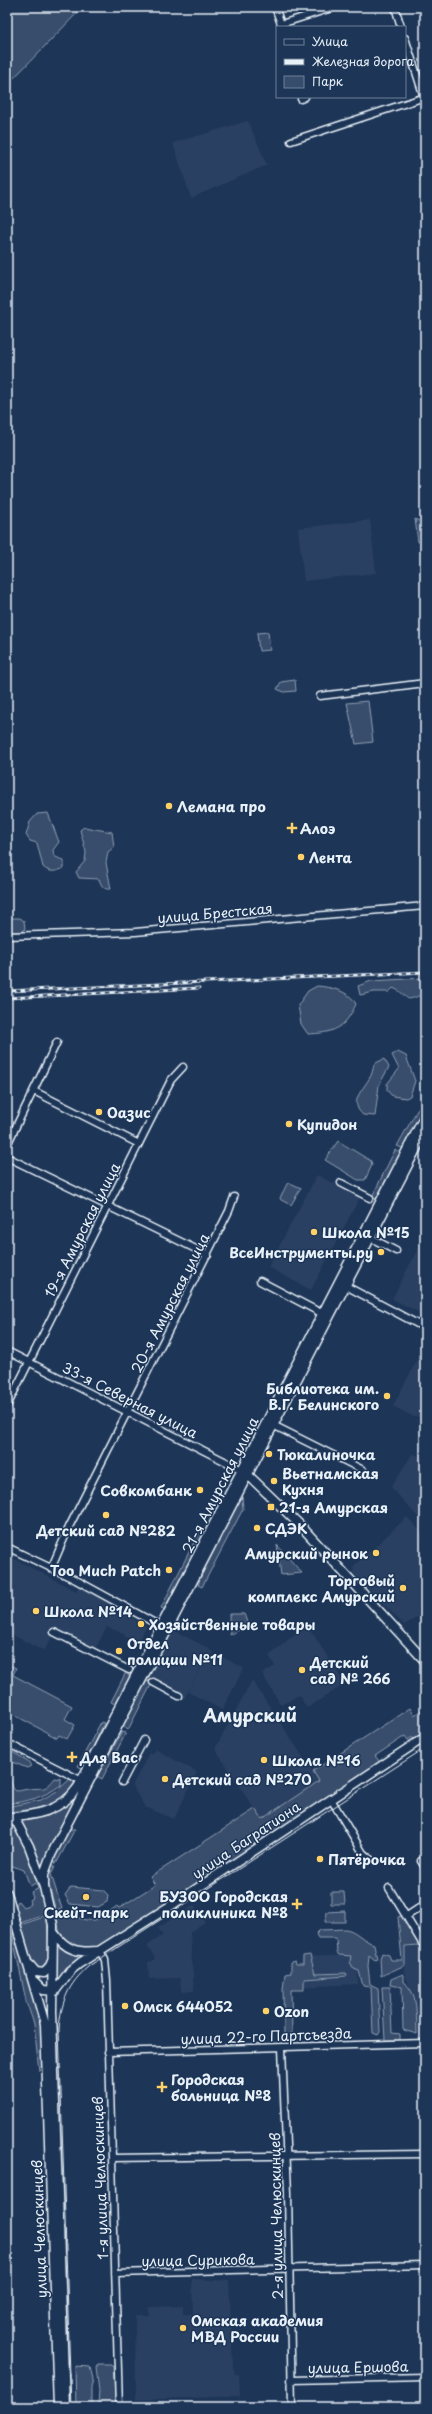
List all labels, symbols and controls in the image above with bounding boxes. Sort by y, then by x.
legend [276,26,406,98]
text: Улица [312,32,348,50]
text: Железная дорога [312,52,415,70]
text: Парк [312,72,344,90]
place label: Лемана про [177,796,266,817]
marker: Лемана про [164,801,174,811]
place label: Алоэ [300,818,335,839]
marker: Алоэ [287,823,297,833]
place label: Лента [309,847,352,868]
marker: Лента [296,852,306,862]
street label: улица Брестская [156,898,274,928]
place label: Оазис [107,1102,151,1123]
marker: Оазис [94,1107,104,1117]
place label: Купидон [297,1114,357,1135]
marker: Купидон [284,1119,294,1129]
street label: 19-я Амурская улица [39,1159,125,1301]
place label: Школа №15 [322,1222,410,1243]
marker: Школа №15 [309,1227,319,1237]
street label: 20-я Амурская улица [126,1229,214,1377]
place label: ВсеИнструменты.ру [229,1242,373,1263]
marker: ВсеИнструменты.ру [376,1247,386,1257]
street label: 33-я Северная улица [59,1357,202,1443]
place label: Библиотека им. В.Г. Белинского [266,1378,379,1415]
marker: Библиотека им. В.Г. Белинского [382,1391,392,1401]
street label: 21-я Амурская улица [176,1413,264,1557]
place label: Тюкалиночка [277,1444,376,1465]
marker: Тюкалиночка [264,1449,274,1459]
place label: Вьетнамская Кухня [282,1463,379,1500]
marker: Вьетнамская Кухня [269,1476,279,1486]
place label: Совкомбанк [100,1480,192,1501]
marker: Совкомбанк [195,1485,205,1495]
place label: 21-я Амурская [279,1497,388,1518]
marker: 21-я Амурская [266,1502,276,1512]
marker: Детский сад №282 [101,1510,111,1520]
place label: СДЭК [265,1518,308,1539]
place label: Детский сад №282 [36,1520,176,1541]
marker: СДЭК [252,1523,262,1533]
place label: Амурский рынок [244,1543,368,1564]
marker: Амурский рынок [371,1548,381,1558]
place label: Too Much Patch [50,1560,161,1581]
marker: Too Much Patch [164,1565,174,1575]
place label: Торговый комплекс Амурский [248,1570,395,1607]
marker: Торговый комплекс Амурский [398,1583,408,1593]
place label: Школа №14 [44,1601,133,1622]
marker: Школа №14 [31,1606,41,1616]
place label: Хозяйственные товары [149,1614,316,1635]
marker: Хозяйственные товары [136,1619,146,1629]
place label: Отдел полиции №11 [127,1633,223,1670]
marker: Отдел полиции №11 [114,1646,124,1656]
place label: Детский сад № 266 [309,1652,391,1689]
marker: Детский сад № 266 [297,1665,307,1675]
district label: Амурский [202,1701,297,1728]
place label: Для Вас [79,1747,138,1768]
place label: Школа №16 [272,1750,361,1771]
marker: Для Вас [67,1752,77,1762]
marker: Школа №16 [259,1755,269,1765]
place label: Детский сад №270 [172,1769,312,1790]
marker: Детский сад №270 [160,1774,170,1784]
street label: улица Багратиона [187,1796,305,1884]
place label: Пятёрочка [328,1849,406,1870]
marker: Пятёрочка [315,1854,325,1864]
place label: БУЗОО Городская поликлиника №8 [159,1886,288,1923]
marker: Скейт-парк [81,1892,91,1902]
marker: БУЗОО Городская поликлиника №8 [291,1898,303,1910]
place label: Скейт-парк [44,1902,128,1923]
place label: Омск 644052 [133,1996,233,2017]
marker: Омск 644052 [120,2001,130,2011]
place label: Ozon [274,2001,309,2022]
marker: Ozon [261,2006,271,2016]
street label: улица 22-го Партсъезда [180,2023,352,2049]
place label: Городская больница №8 [171,2069,271,2106]
marker: Городская больница №8 [156,2081,168,2093]
street label: 1-я улица Челюскинцев [87,2096,113,2260]
street label: 2-я улица Челюскинцев [264,2132,288,2300]
street label: улица Челюскинцев [26,2159,52,2299]
street label: улица Сурикова [141,2249,255,2271]
place label: Омская академия МВД России [191,2310,323,2347]
marker: Омская академия МВД России [178,2323,188,2333]
street label: улица Ершова [308,2356,409,2378]

